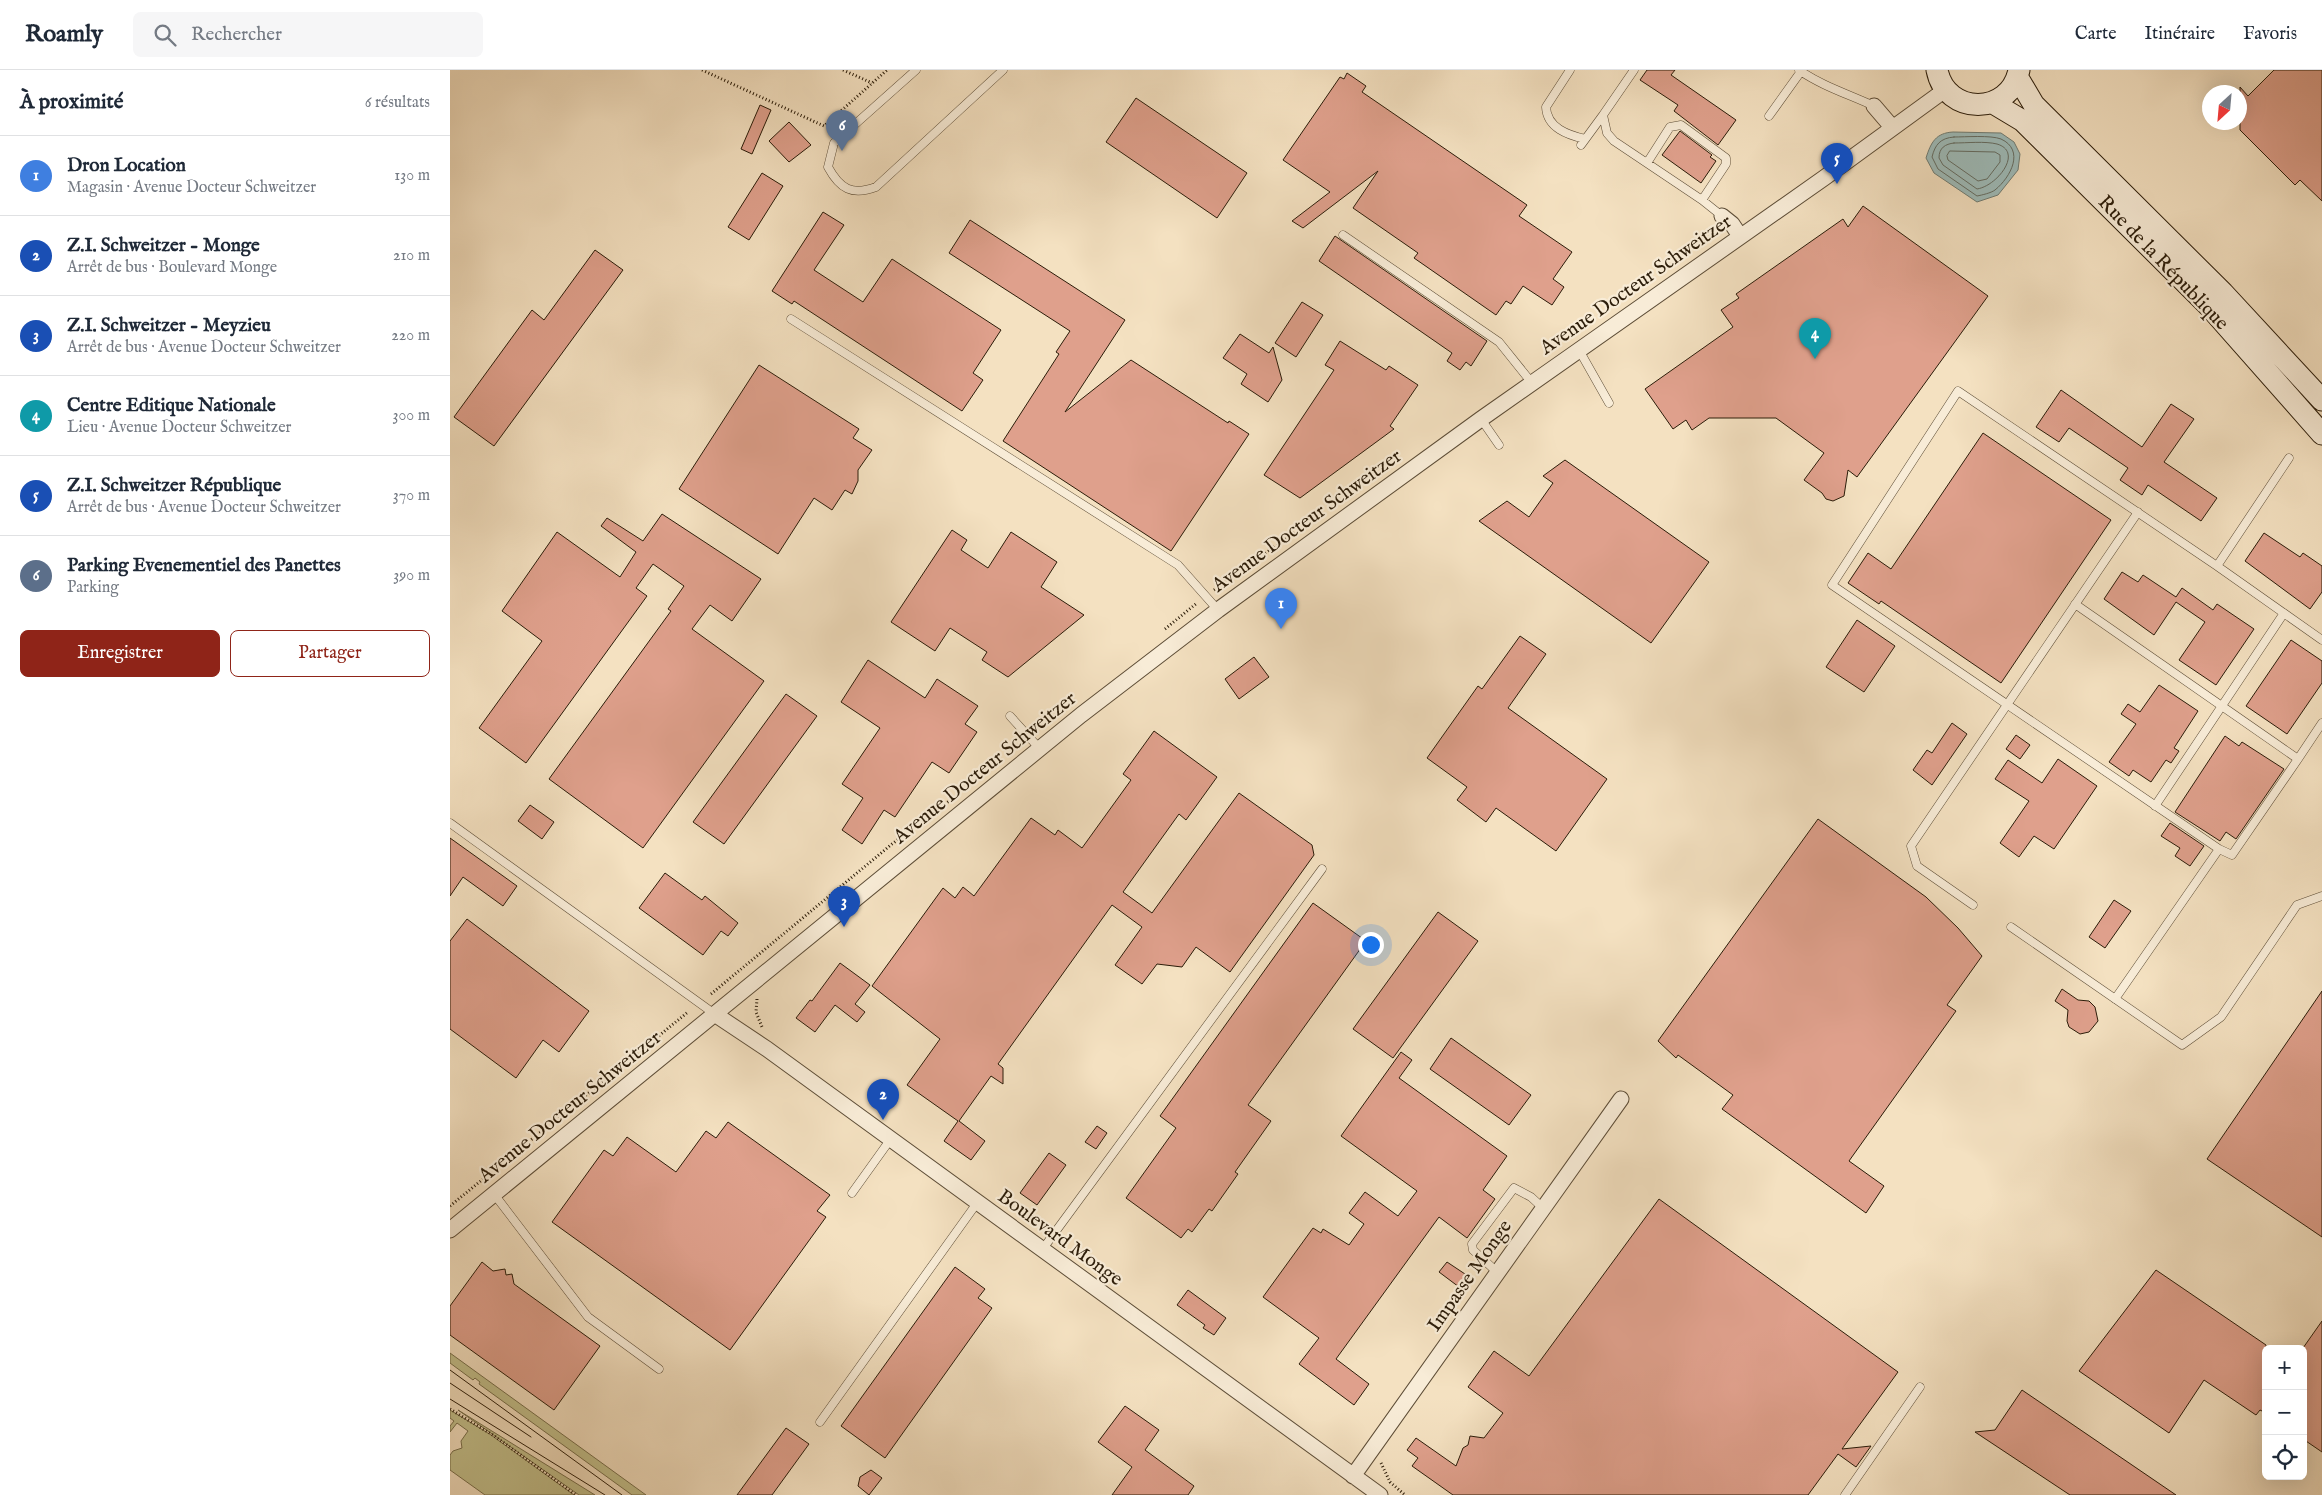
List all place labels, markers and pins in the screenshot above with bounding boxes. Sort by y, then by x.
pin: 6 [826,110,858,151]
pin: 5 [1821,143,1853,184]
pin: 4 [1799,318,1831,359]
pin: 1 [1265,588,1297,629]
pin: 3 [828,886,860,927]
pin: 2 [867,1079,899,1120]

